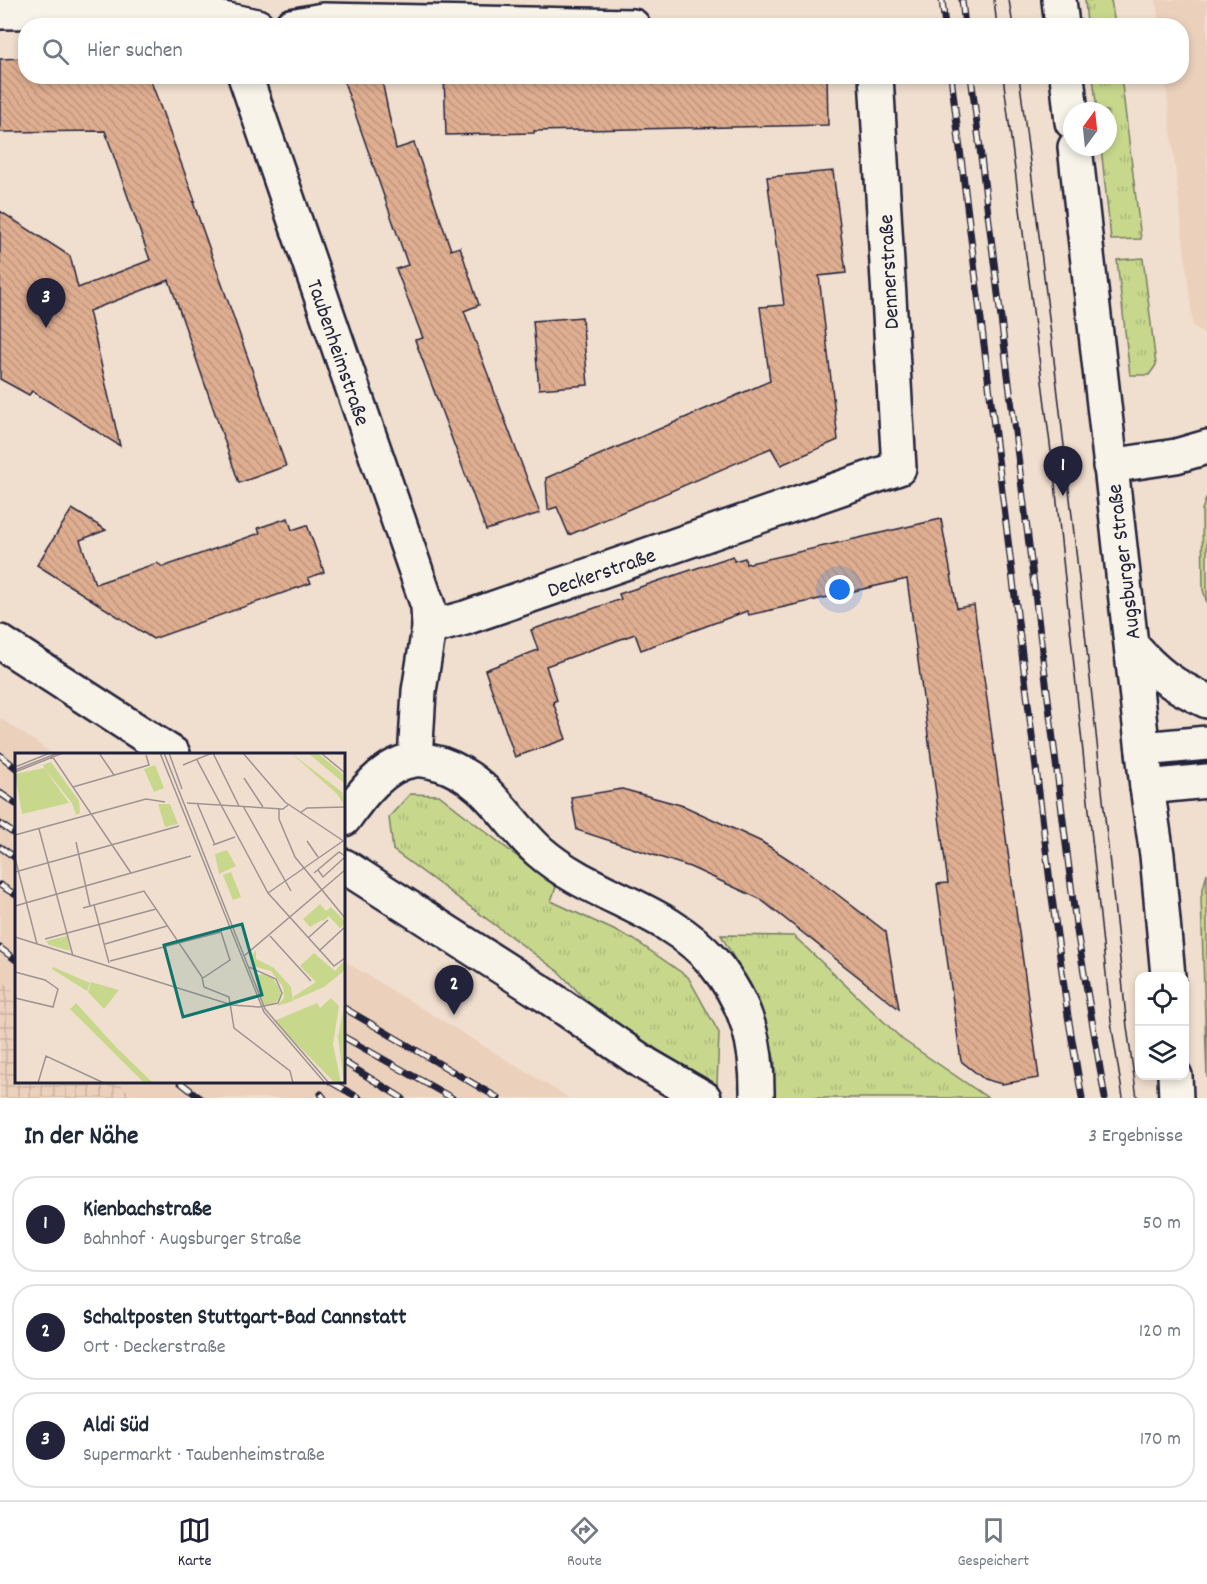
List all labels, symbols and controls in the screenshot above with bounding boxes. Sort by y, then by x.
search box [18,18,1189,84]
icon: search [39,35,72,68]
text: Hier suchen [87,36,183,67]
north arrow [1063,102,1117,156]
street label: Dennerstraße [872,213,909,330]
street label: Taubenheimstraße [297,276,376,430]
pin: 3 [26,278,66,328]
pin: 1 [1044,446,1082,496]
street label: Augsburger Straße [1101,482,1150,641]
street label: Deckerstraße [544,541,660,607]
your location [825,575,854,604]
inset map [15,753,345,1083]
pin: 2 [434,966,474,1015]
map controls [1135,972,1189,1080]
button: locate [1135,972,1189,1026]
button: layers [1135,1026,1189,1080]
text: In der Nähe [24,1119,138,1156]
text: 3 Ergebnisse [1088,1123,1183,1151]
text: Kienbachstraße [83,1195,212,1226]
text: 1 [43,1210,48,1238]
text: 50 m [1143,1210,1181,1238]
text: Bahnhof · Augsburger Straße [83,1226,301,1254]
text: Schaltposten Stuttgart-Bad Cannstatt [83,1303,406,1334]
text: 2 [41,1318,50,1346]
text: 120 m [1139,1318,1181,1346]
text: Ort · Deckerstraße [83,1334,226,1362]
text: Aldi Süd [83,1411,149,1442]
text: 3 [41,1426,50,1454]
text: 170 m [1140,1426,1181,1454]
text: Supermarkt · Taubenheimstraße [83,1442,325,1470]
tab: Karte [178,1514,212,1573]
tab: Route [567,1514,602,1573]
tab: Gespeichert [957,1514,1029,1573]

